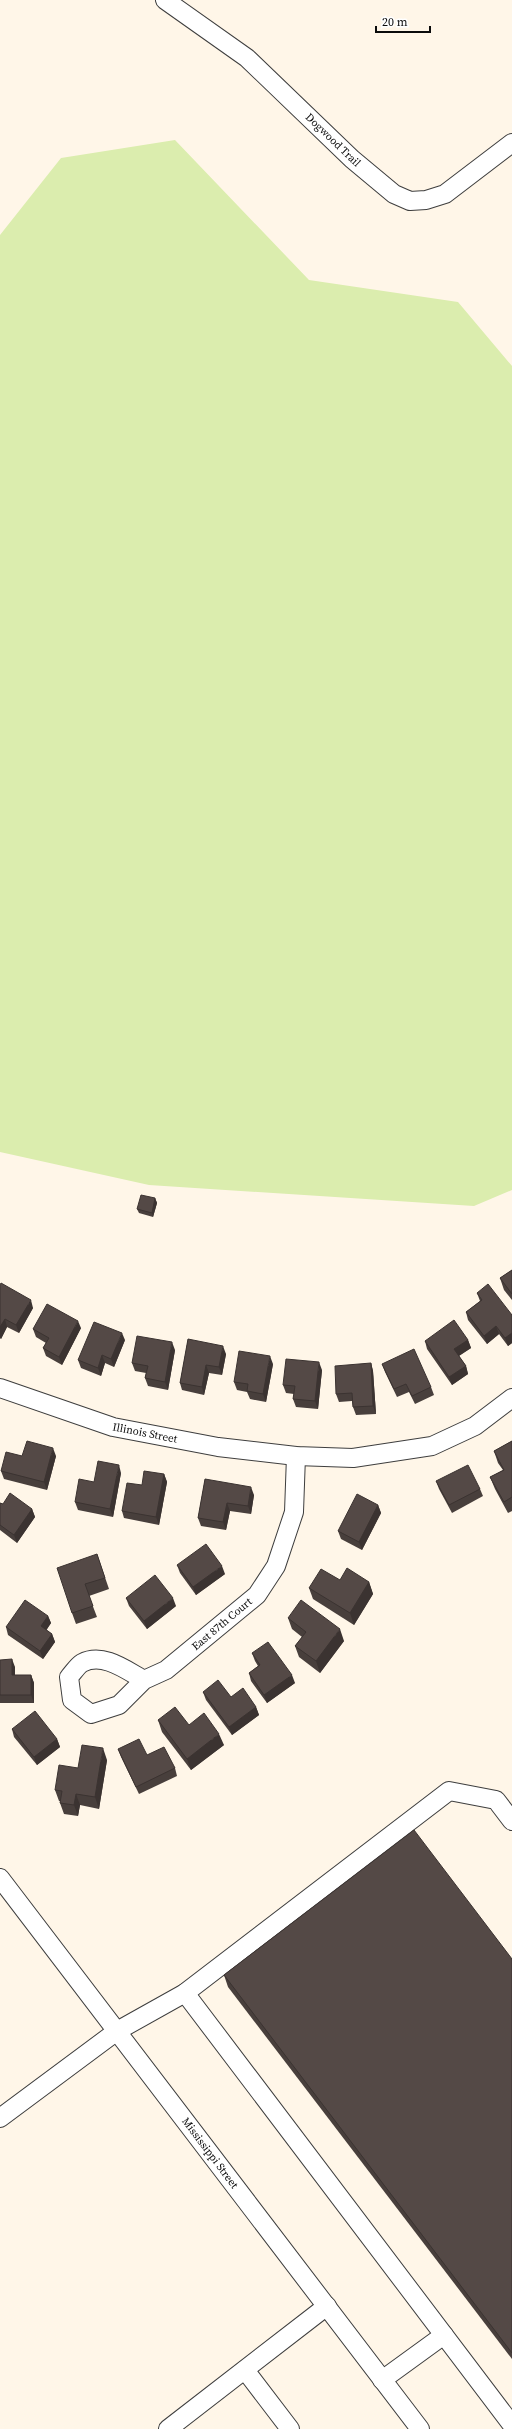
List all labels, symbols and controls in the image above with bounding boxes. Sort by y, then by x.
scale bar [376,8,430,34]
text: 20 m [382,14,408,30]
street label: Dogwood Trail [302,110,364,170]
street label: Illinois Street [111,1419,179,1447]
street label: East 87th Court [189,1594,256,1654]
street label: Mississippi Street [178,2114,242,2192]

